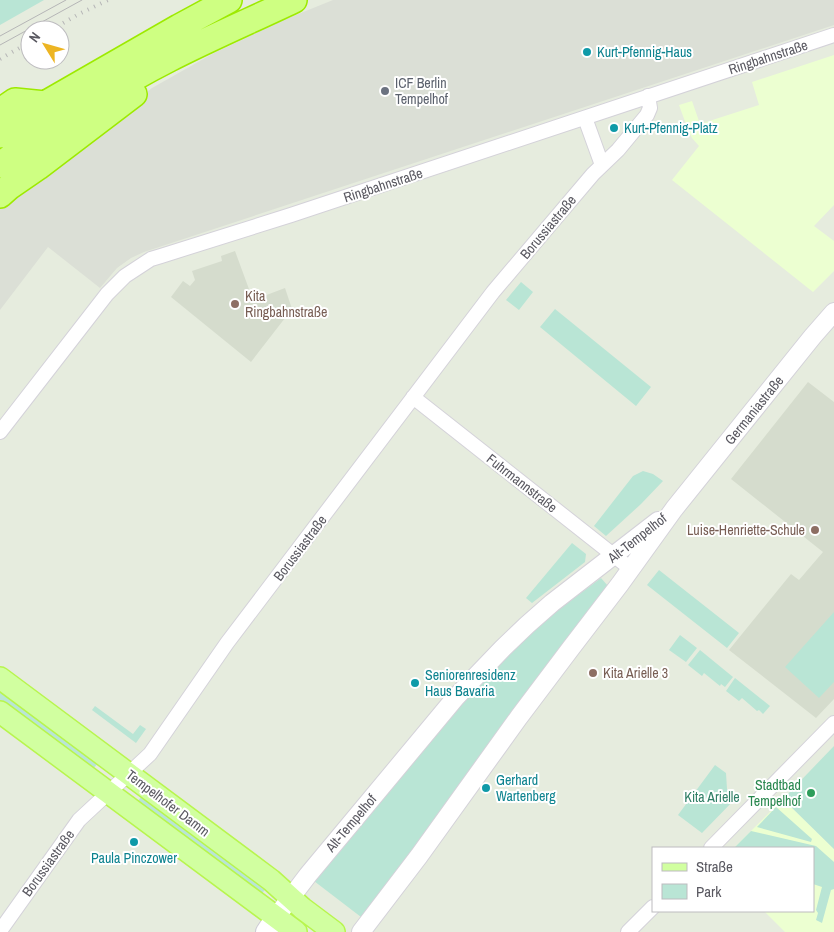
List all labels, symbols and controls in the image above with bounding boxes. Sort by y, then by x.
north arrow [20,20,70,70]
text: N [25,28,44,46]
street label: Ringbahnstraße [726,36,810,78]
place label: Kurt-Pfennig-Haus [597,43,692,61]
marker: Kurt-Pfennig-Haus [581,46,593,58]
place label: ICF Berlin Tempelhof [395,74,449,108]
marker: ICF Berlin Tempelhof [379,85,391,97]
place label: Kurt-Pfennig-Platz [624,119,718,137]
marker: Kurt-Pfennig-Platz [608,122,620,134]
street label: Ringbahnstraße [341,164,425,206]
street label: Borussiastraße [516,191,580,263]
place label: Kita Ringbahnstraße [245,287,327,321]
marker: Kita Ringbahnstraße [229,298,241,310]
street label: Germaniastraße [721,372,787,448]
street label: Fuhrmannstraße [483,450,561,516]
street label: Alt-Tempelhof [603,509,671,567]
street label: Borussiastraße [269,511,331,585]
place label: Luise-Henriette-Schule [687,521,805,539]
marker: Luise-Henriette-Schule [809,524,821,536]
place label: Kita Arielle 3 [603,664,668,682]
place label: Seniorenresidenz Haus Bavaria [425,666,516,700]
marker: Kita Arielle 3 [587,667,599,679]
marker: Seniorenresidenz Haus Bavaria [409,677,421,689]
street label: Tempelhofer Damm [123,766,213,840]
place label: Gerhard Wartenberg [496,771,556,805]
place label: Stadtbad Tempelhof [748,776,802,810]
marker: Gerhard Wartenberg [480,782,492,794]
marker: Stadtbad Tempelhof [805,787,817,799]
park label: Kita Arielle [684,788,740,806]
street label: Alt-Tempelhof [321,790,381,856]
street label: Borussiastraße [18,826,78,900]
marker: Paula Pinczower [128,836,140,848]
legend [652,847,814,912]
place label: Paula Pinczower [91,849,177,867]
text: Straße [696,856,733,877]
text: Park [696,881,722,902]

